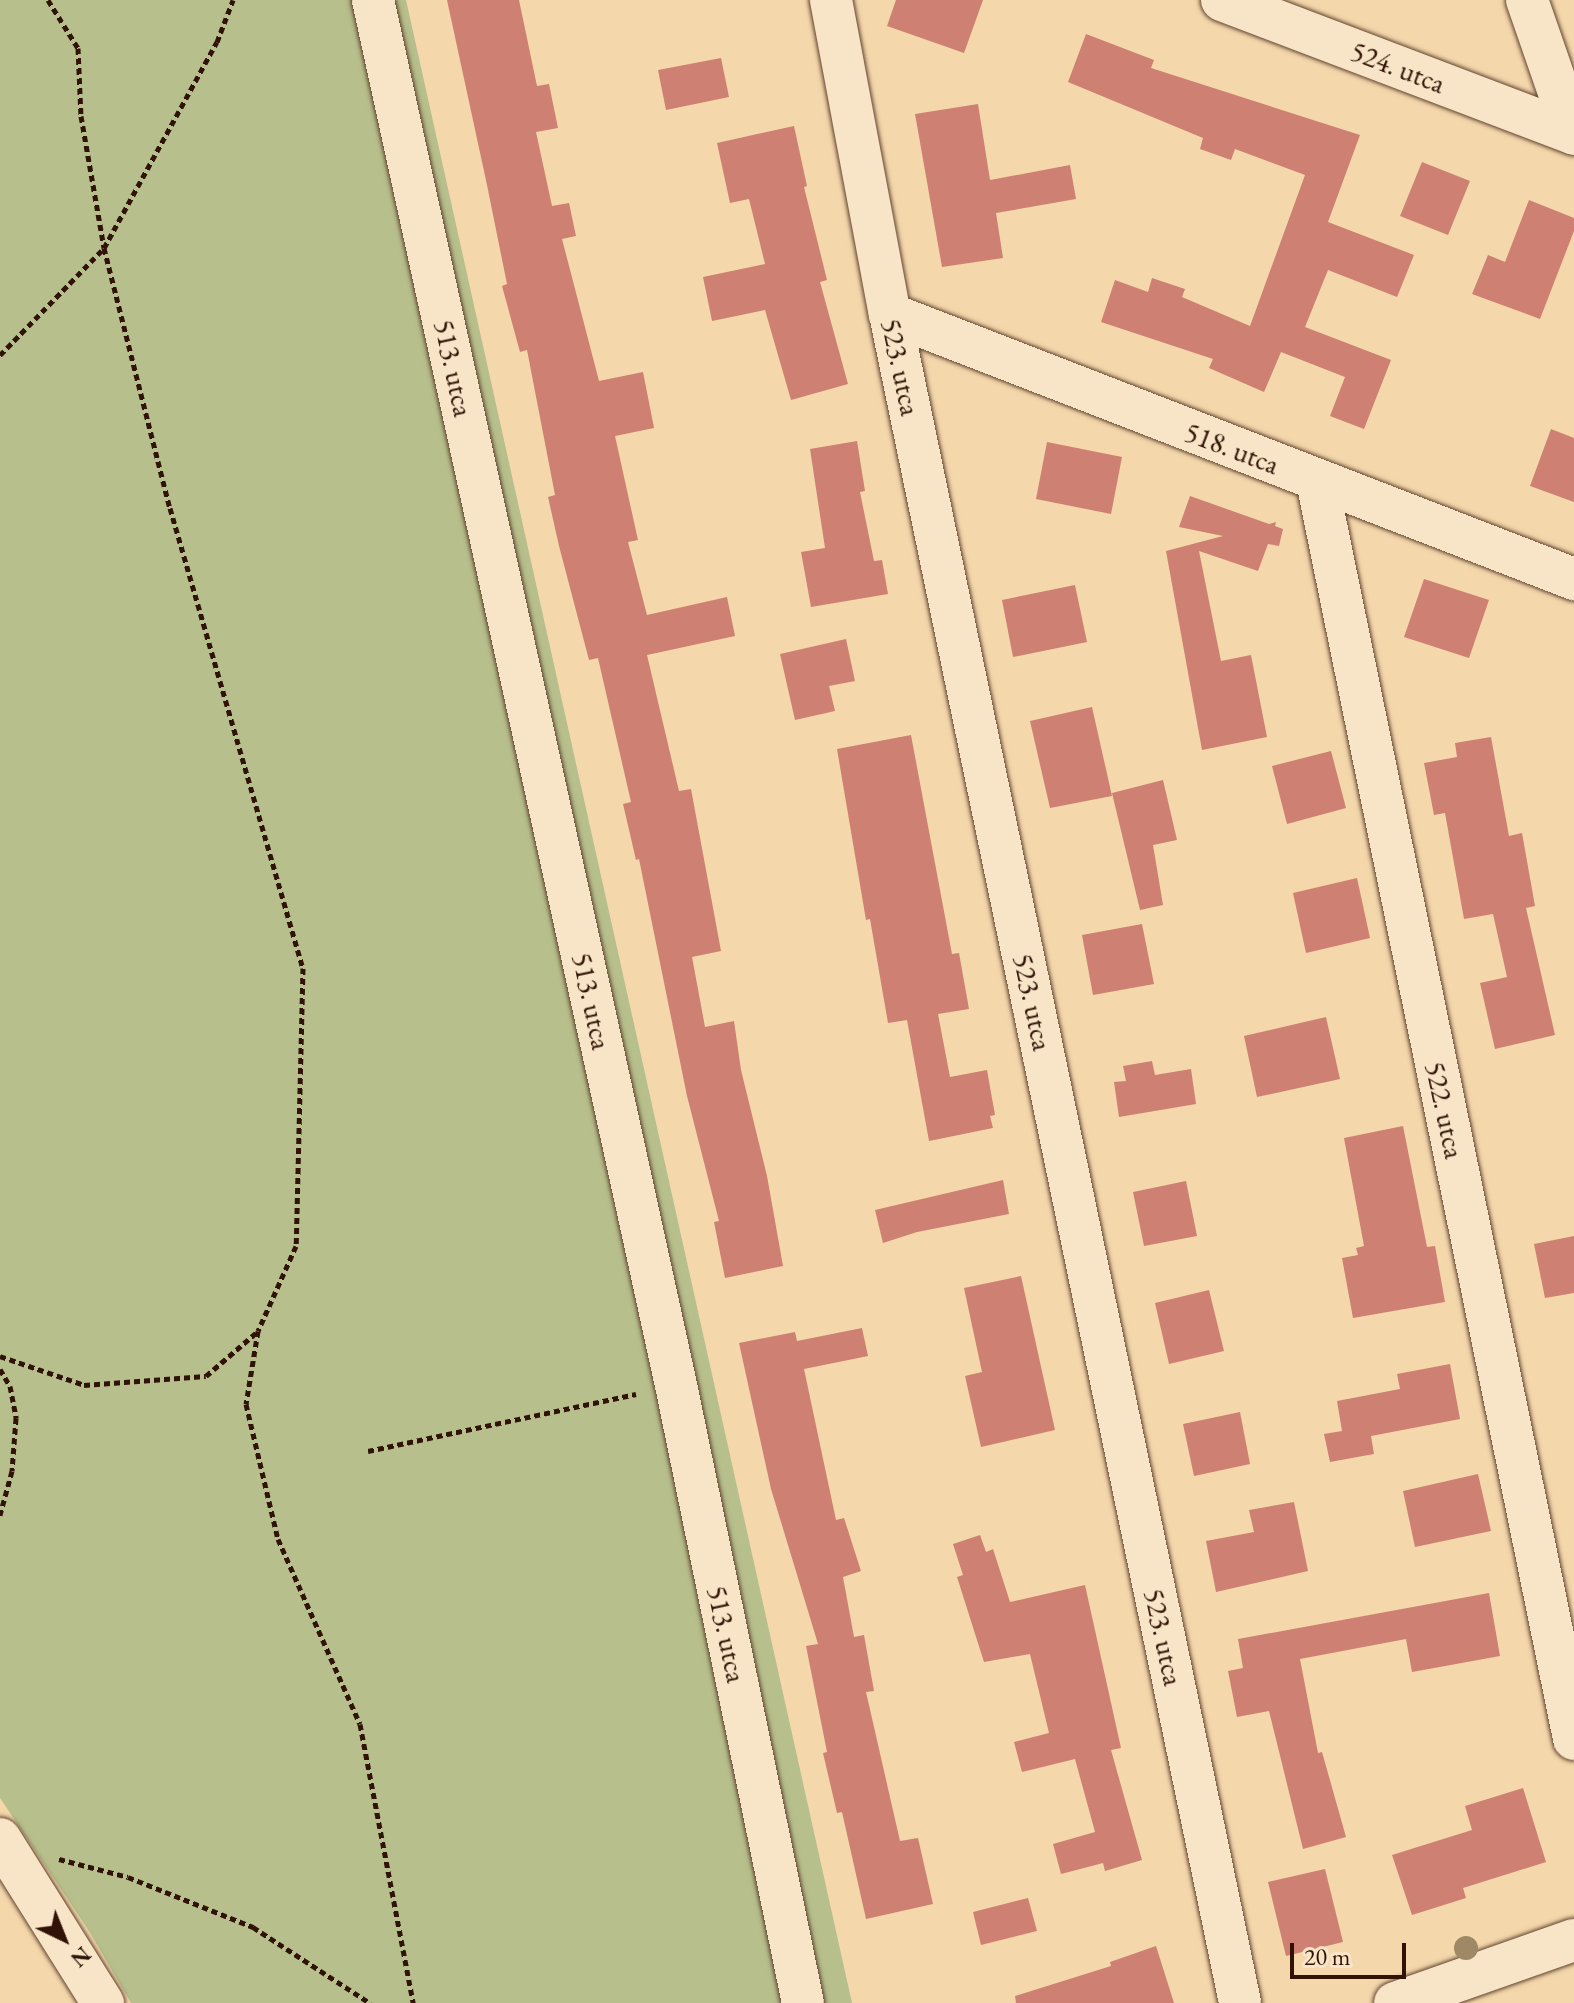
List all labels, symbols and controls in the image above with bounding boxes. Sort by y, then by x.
street label: 524. utca [1346,34,1450,100]
street label: 523. utca [874,316,928,418]
street label: 513. utca [427,317,481,419]
street label: 518. utca [1180,415,1284,481]
street label: 513. utca [565,950,619,1052]
street label: 523. utca [1006,951,1060,1053]
street label: 522. utca [1418,1059,1472,1161]
street label: 513. utca [700,1583,754,1685]
street label: 523. utca [1137,1586,1191,1688]
north arrow [24,1899,104,1979]
scale bar [1294,1927,1410,1977]
text: N [64,1940,97,1974]
text: 20 m [1304,1941,1351,1972]

